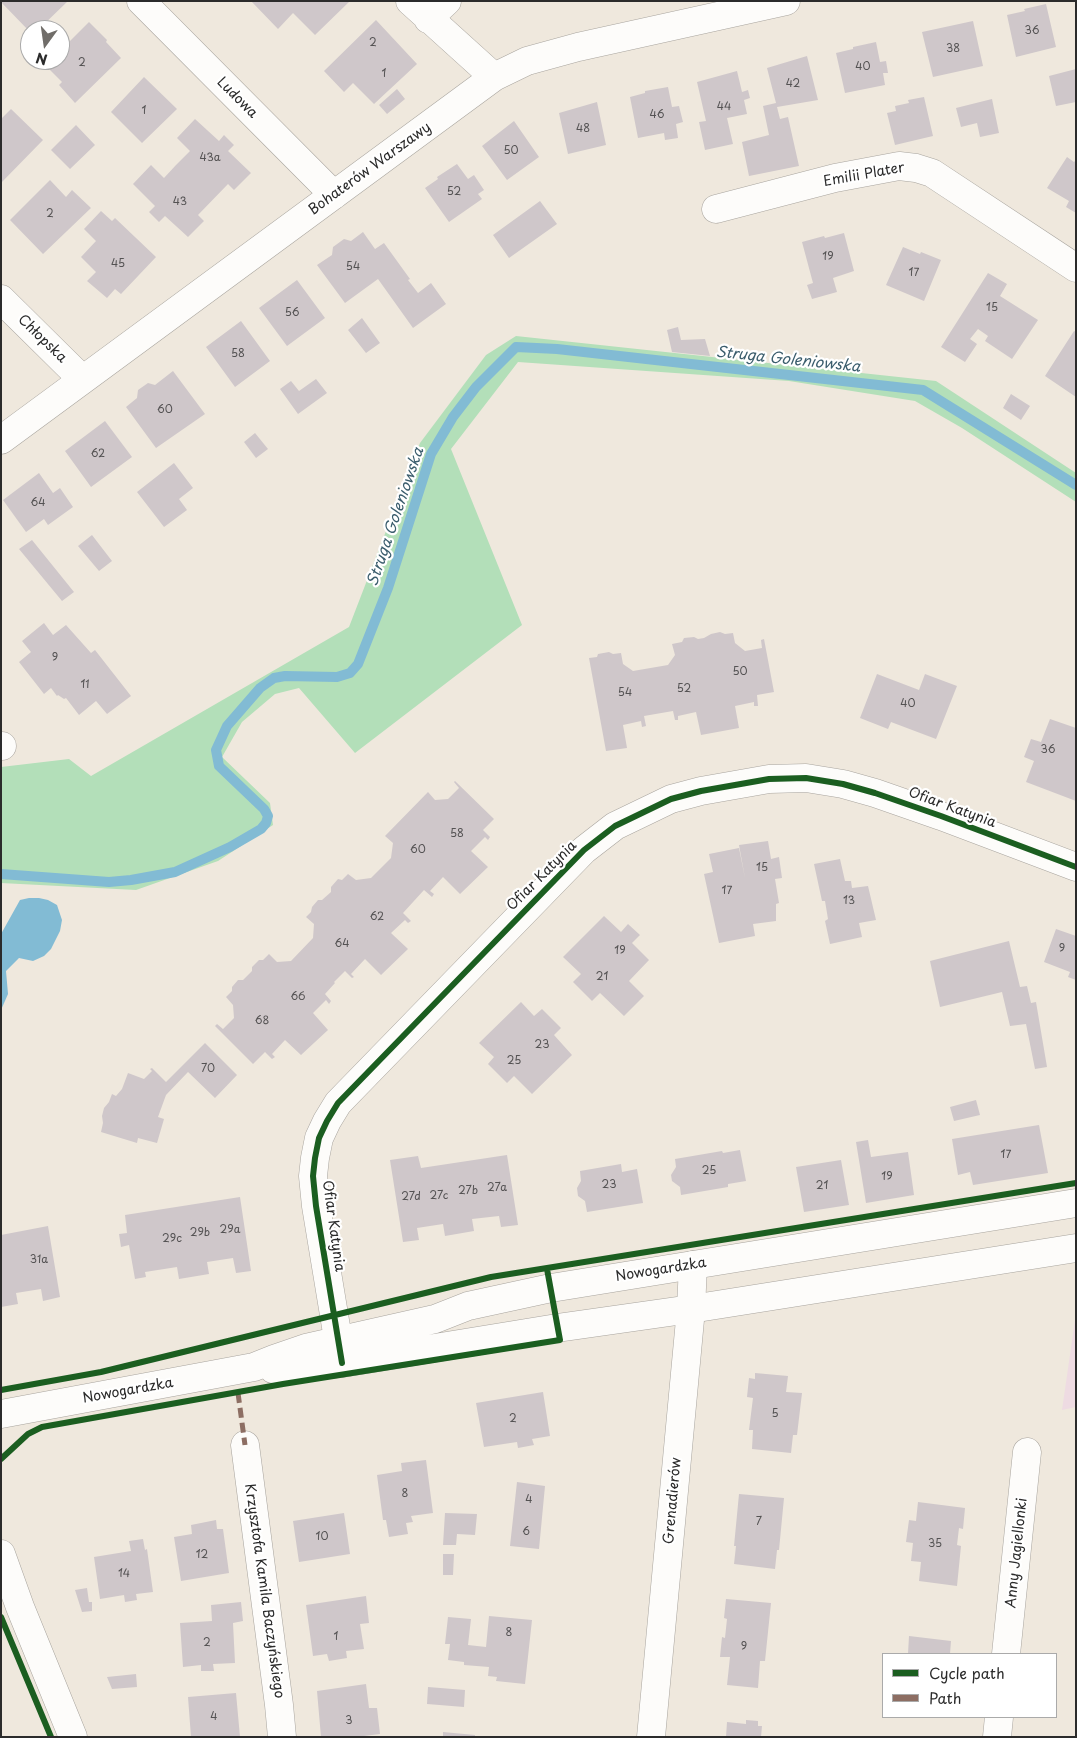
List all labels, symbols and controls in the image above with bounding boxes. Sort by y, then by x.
north arrow [20,20,70,70]
house number: 36 [1025,24,1039,38]
house number: 2 [369,36,377,50]
house number: 38 [946,42,960,56]
text: N [34,48,49,71]
house number: 2 [78,56,86,70]
house number: 40 [855,60,871,74]
house number: 1 [382,67,386,81]
street label: Ludowa [213,74,261,122]
house number: 42 [786,77,800,91]
house number: 44 [717,100,731,114]
house number: 1 [142,104,146,118]
house number: 46 [650,108,664,122]
street label: Bohaterów Warszawy [306,119,434,219]
house number: 48 [576,122,590,136]
house number: 50 [503,144,519,158]
house number: 43a [199,151,221,165]
street label: Emilii Plater [822,160,906,190]
house number: 52 [447,185,461,199]
house number: 43 [173,195,187,209]
house number: 2 [46,207,54,221]
house number: 19 [822,250,834,264]
house number: 45 [111,257,125,271]
house number: 54 [346,260,360,274]
house number: 17 [909,266,919,280]
house number: 15 [986,301,998,315]
house number: 56 [285,306,299,320]
street label: Chłopska [14,312,70,366]
water label: Struga Goleniowska [715,343,861,377]
house number: 58 [231,347,245,361]
house number: 60 [157,403,173,417]
water label: Struga Goleniowska [364,445,428,589]
house number: 62 [91,447,105,461]
house number: 64 [31,496,45,510]
house number: 9 [52,651,58,665]
house number: 50 [732,665,748,679]
house number: 11 [80,678,90,692]
house number: 52 [677,682,691,696]
house number: 54 [618,686,632,700]
house number: 40 [900,697,916,711]
house number: 36 [1041,743,1055,757]
street label: Ofiar Katynia [906,784,998,832]
house number: 58 [450,827,464,841]
street label: Ofiar Katynia [503,837,581,915]
house number: 60 [410,843,426,857]
house number: 15 [756,861,768,875]
house number: 17 [722,884,732,898]
house number: 13 [843,894,855,908]
house number: 62 [370,910,384,924]
house number: 64 [335,937,349,951]
house number: 9 [1059,942,1065,956]
house number: 19 [614,944,626,958]
house number: 21 [596,970,608,984]
house number: 66 [290,990,306,1004]
house number: 68 [255,1014,269,1028]
house number: 23 [535,1038,549,1052]
house number: 25 [507,1054,521,1068]
house number: 70 [201,1062,215,1076]
house number: 17 [1001,1148,1011,1162]
house number: 25 [702,1164,716,1178]
house number: 19 [881,1170,893,1184]
house number: 23 [602,1178,616,1192]
street label: Ofiar Katynia [318,1179,348,1273]
house number: 21 [816,1179,828,1193]
house number: 27a [487,1181,507,1195]
house number: 27b [458,1184,478,1198]
house number: 27c [430,1189,448,1203]
house number: 27d [401,1190,421,1204]
house number: 29a [220,1223,240,1237]
house number: 29b [190,1226,210,1240]
house number: 29c [162,1232,182,1246]
house number: 31a [30,1253,48,1267]
street label: Nowogardzka [614,1255,708,1285]
street label: Nowogardzka [81,1375,175,1407]
house number: 5 [771,1407,779,1421]
house number: 2 [509,1412,517,1426]
street label: Grenadierów [661,1457,685,1545]
street label: Krzysztofa Kamila Baczyńskiego [241,1483,287,1699]
house number: 8 [402,1487,408,1501]
house number: 4 [525,1493,533,1507]
street label: Anny Jagiellonki [1003,1497,1031,1609]
house number: 7 [756,1515,762,1529]
house number: 6 [522,1525,530,1539]
house number: 10 [316,1530,328,1544]
house number: 35 [928,1537,942,1551]
house number: 12 [196,1548,208,1562]
house number: 14 [118,1567,130,1581]
house number: 8 [506,1626,512,1640]
house number: 1 [334,1630,338,1644]
house number: 2 [203,1636,211,1650]
house number: 9 [741,1640,747,1654]
legend [882,1653,1057,1718]
text: Cycle path [929,1661,1005,1684]
text: Path [929,1686,961,1709]
house number: 4 [210,1710,218,1724]
house number: 3 [345,1714,353,1728]

